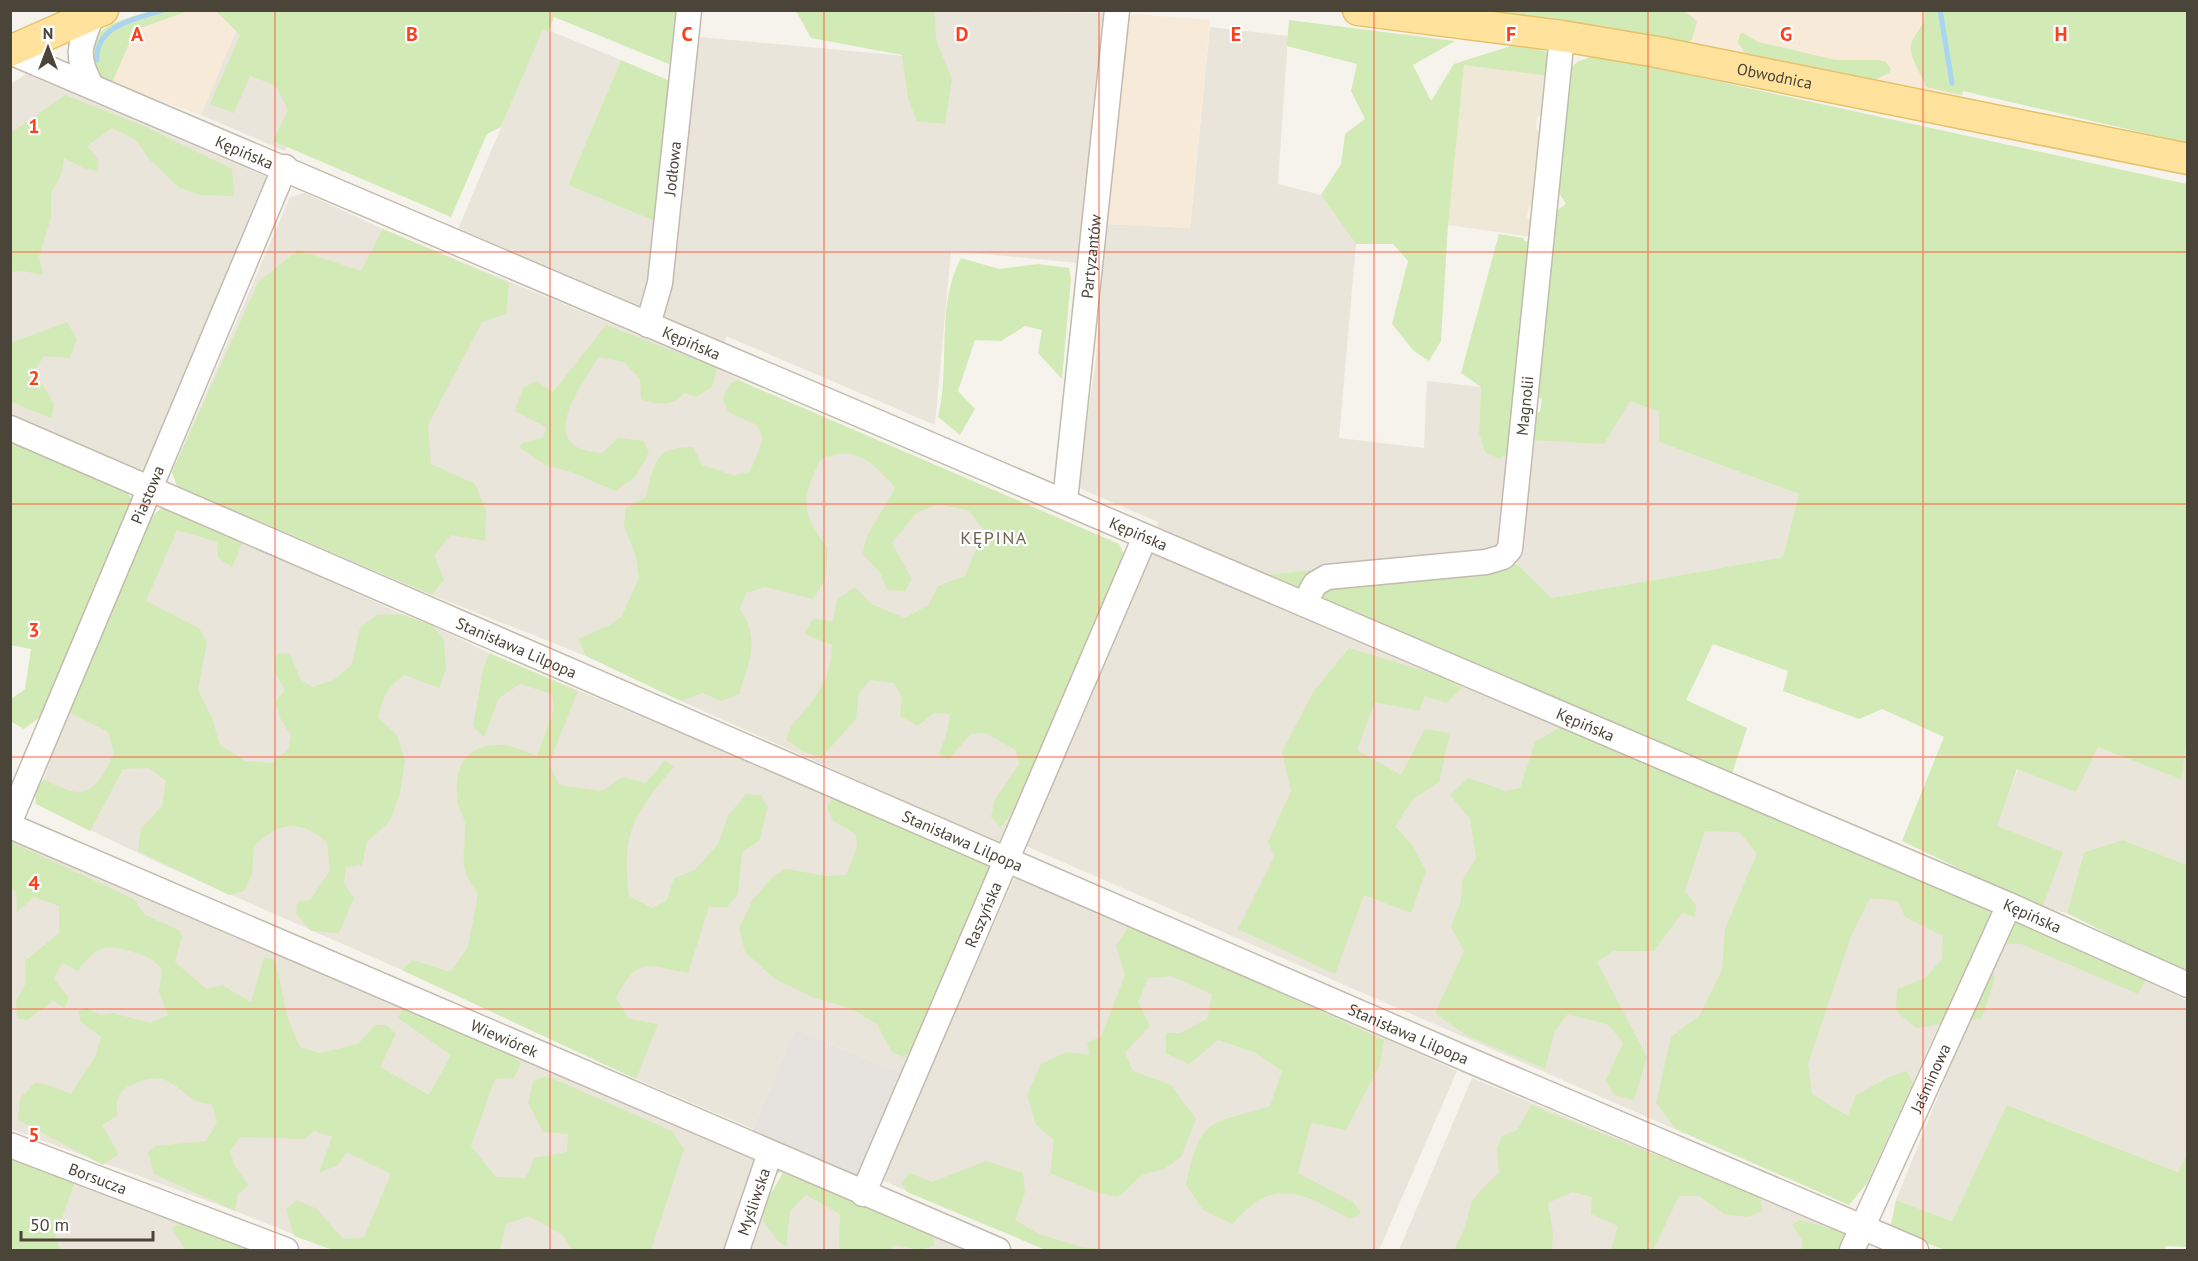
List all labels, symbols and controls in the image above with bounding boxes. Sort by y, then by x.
north arrow [18,18,78,78]
text: A [131,21,144,47]
text: B [406,21,418,47]
text: C [681,21,693,47]
text: D [956,21,969,47]
text: E [1231,21,1241,47]
text: F [1506,21,1516,47]
text: G [1780,21,1792,47]
text: H [2054,21,2068,47]
text: N [43,23,53,43]
street label: Obwodnica [1735,58,1814,93]
text: 1 [28,113,40,139]
street label: Kępińska [212,131,277,173]
street label: Jodłowa [659,140,685,198]
street label: Partyzantów [1077,213,1105,299]
street label: Kępińska [659,322,724,364]
text: 2 [28,365,40,391]
street label: Magnolii [1512,375,1538,436]
street label: Piastowa [126,463,168,527]
street label: Kępińska [1106,512,1171,555]
district label: KĘPINA [960,526,1028,549]
street label: Stanisława Lilpopa [453,613,580,682]
text: 3 [28,617,40,643]
street label: Kępińska [1553,703,1618,746]
street label: Stanisława Lilpopa [899,806,1026,875]
text: 4 [28,870,40,896]
street label: Raszyńska [960,879,1006,951]
street label: Kępińska [2000,894,2064,937]
street label: Stanisława Lilpopa [1345,999,1472,1069]
street label: Wiewiórek [468,1015,541,1062]
street label: Jaśminowa [1906,1040,1955,1116]
text: 5 [28,1122,40,1148]
street label: Borsucza [66,1158,130,1199]
street label: Myśliwska [733,1165,774,1238]
scale bar [21,1204,153,1242]
text: 50 m [30,1213,69,1236]

